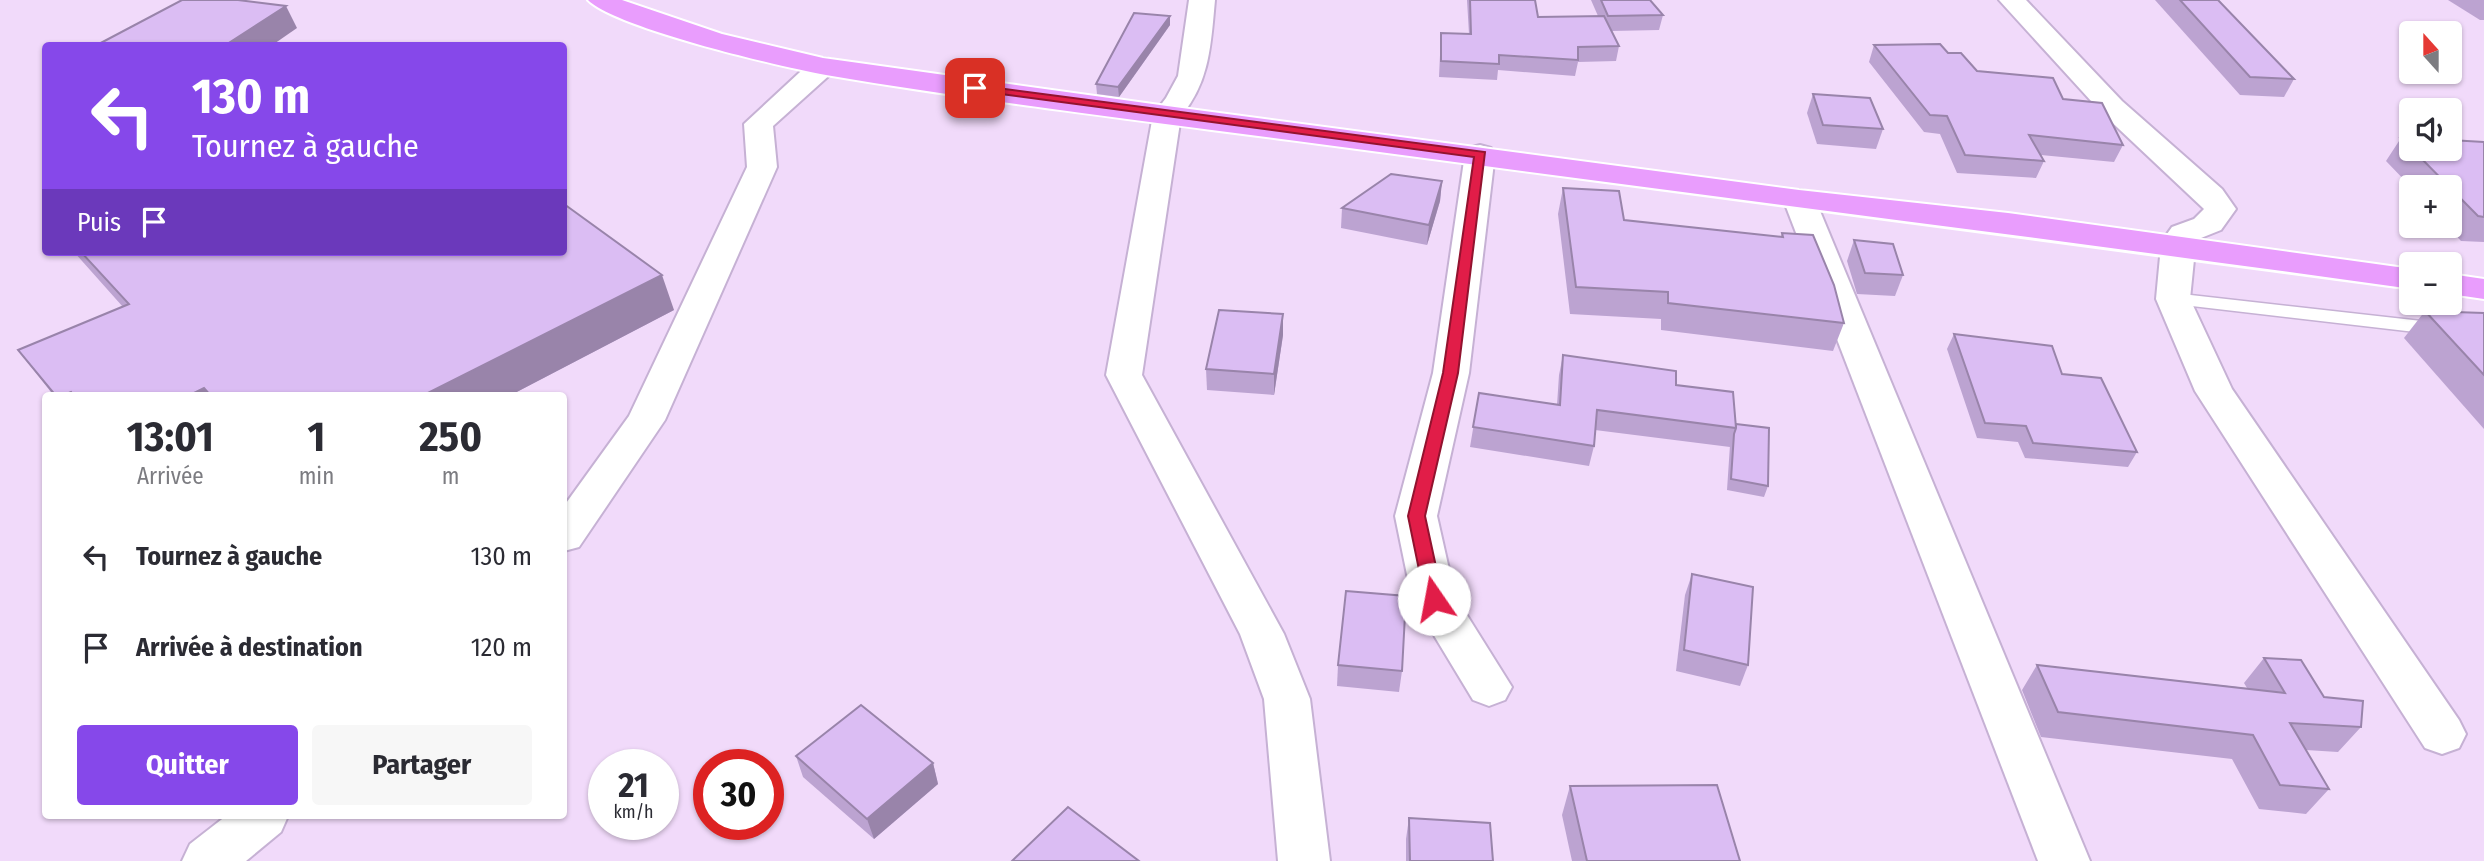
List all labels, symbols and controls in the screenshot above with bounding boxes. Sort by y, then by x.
north arrow [2399,21,2462,84]
map controls [2399,21,2462,315]
pin [945,58,1005,118]
text: 130 m [192,67,310,126]
icon: arrive [956,69,994,107]
icon: left [77,70,168,161]
button: sound [2399,98,2462,161]
text: Tournez à gauche [192,127,419,165]
button: + [2399,175,2462,238]
icon: arrive [135,203,173,241]
text: Puis [77,207,121,238]
button: − [2399,252,2462,315]
text: 13:01 [127,412,214,462]
text: 1 [308,412,325,462]
text: 250 [419,412,482,462]
text: Arrivée [137,462,204,490]
text: min [299,462,334,490]
text: m [442,462,459,490]
icon: left [77,538,115,576]
text: Tournez à gauche [136,541,322,572]
text: 130 m [470,541,532,572]
position arrow [1397,562,1471,636]
icon: arrive [77,629,115,667]
text: Arrivée à destination [136,632,363,663]
text: 120 m [471,632,532,663]
button: Quitter [77,725,298,805]
button: Partager [312,725,532,805]
speed limit sign: 30 [693,749,784,840]
text: 21 [618,764,649,806]
text: km/h [613,801,654,823]

